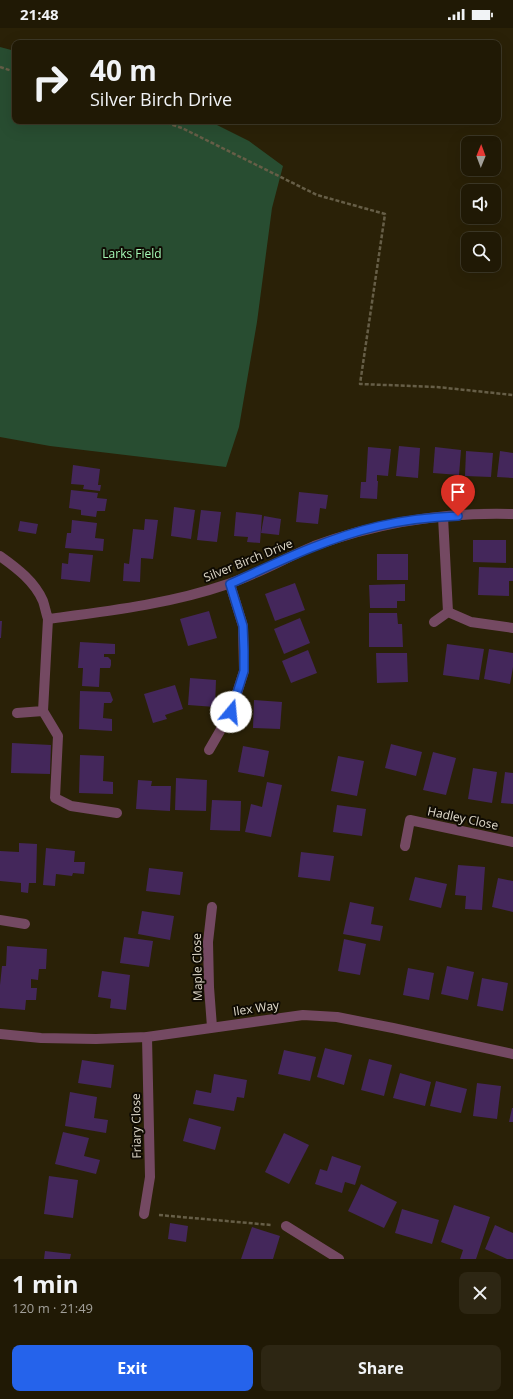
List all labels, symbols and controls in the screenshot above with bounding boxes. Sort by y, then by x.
text: 21:48 [20,4,59,24]
text: 40 m [90,51,157,89]
icon: right [24,56,76,108]
text: Silver Birch Drive [90,87,232,111]
north arrow [461,136,501,176]
map controls [461,136,501,272]
button: sound [461,184,501,224]
button: search [461,232,501,272]
park label: Larks Field [102,245,162,262]
pin [441,475,475,516]
icon: arrive [447,481,469,503]
street label: Silver Birch Drive [201,534,295,586]
position arrow [210,691,252,733]
street label: Hadley Close [426,802,500,834]
street label: Maple Close [188,933,206,1001]
street label: Ilex Way [232,996,281,1020]
street label: Friary Close [127,1093,145,1159]
text: 1 min [12,1267,79,1300]
button: close [459,1272,501,1314]
text: 120 m · 21:49 [12,1299,93,1317]
button: Exit [12,1345,253,1391]
button: Share [261,1345,501,1391]

